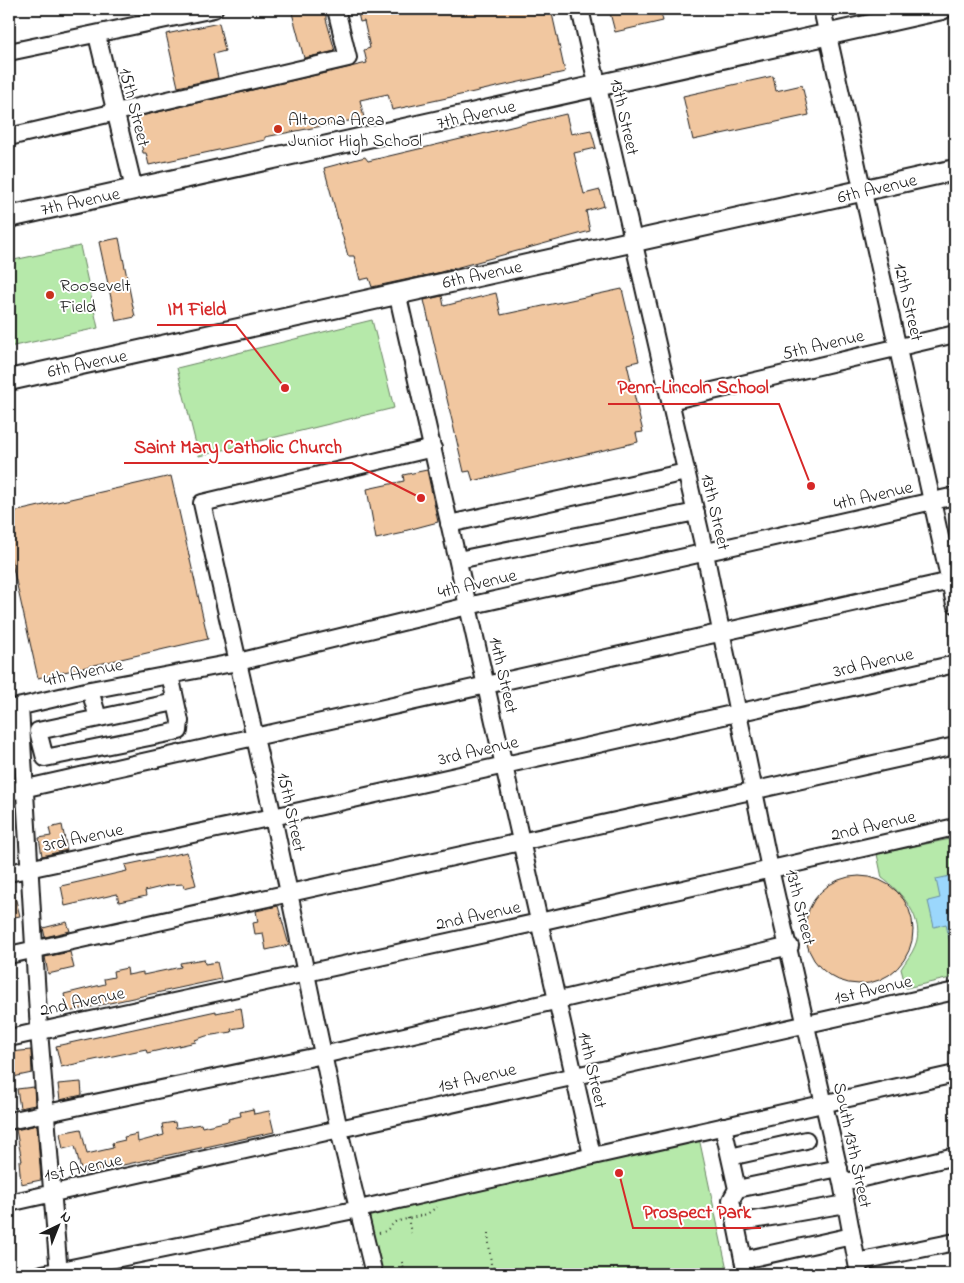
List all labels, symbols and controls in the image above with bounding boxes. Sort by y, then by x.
street label: 15th Street [111,65,155,150]
street label: 13th Street [602,77,644,158]
street label: 7th Avenue [434,94,519,138]
place label: Altoona Area Junior High School [288,108,422,156]
marker: Altoona Area Junior High School [272,123,284,135]
street label: 6th Avenue [835,168,921,212]
street label: 7th Avenue [38,182,123,224]
street label: 6th Avenue [440,255,526,297]
street label: 12th Street [885,261,929,344]
place label: Roosevelt Field [59,274,131,321]
marker: Roosevelt Field [44,289,56,301]
callout: IM Field [157,291,236,325]
text: IM Field [168,297,227,324]
street label: 5th Avenue [780,324,868,368]
street label: 6th Avenue [45,344,131,386]
callout: Penn-Lincoln School [608,370,779,404]
text: Penn-Lincoln School [617,375,769,402]
callout: Saint Mary Catholic Church [124,429,352,463]
text: Saint Mary Catholic Church [134,435,342,464]
street label: 13th Street [693,472,735,553]
street label: 4th Avenue [831,475,916,519]
street label: 4th Avenue [435,563,520,607]
street label: 14th Street [481,635,523,716]
street label: 3rd Avenue [831,642,917,686]
street label: 4th Avenue [41,653,126,695]
street label: 3rd Avenue [436,730,522,774]
street label: 15th Street [269,770,311,854]
street label: 2nd Avenue [828,804,919,849]
street label: 3rd Avenue [41,818,127,860]
street label: 13th Street [777,867,821,948]
street label: 2nd Avenue [434,895,524,939]
street label: 1st Avenue [832,969,916,1013]
street label: 2nd Avenue [38,981,128,1025]
street label: 14th Street [570,1030,612,1111]
street label: 1st Avenue [436,1057,520,1101]
street label: South 13th Street [825,1080,877,1211]
street label: 1st Avenue [42,1148,126,1190]
callout: Prospect Park [633,1194,761,1228]
north arrow [32,1200,82,1250]
text: Prospect Park [643,1200,752,1227]
text: N [55,1207,76,1228]

